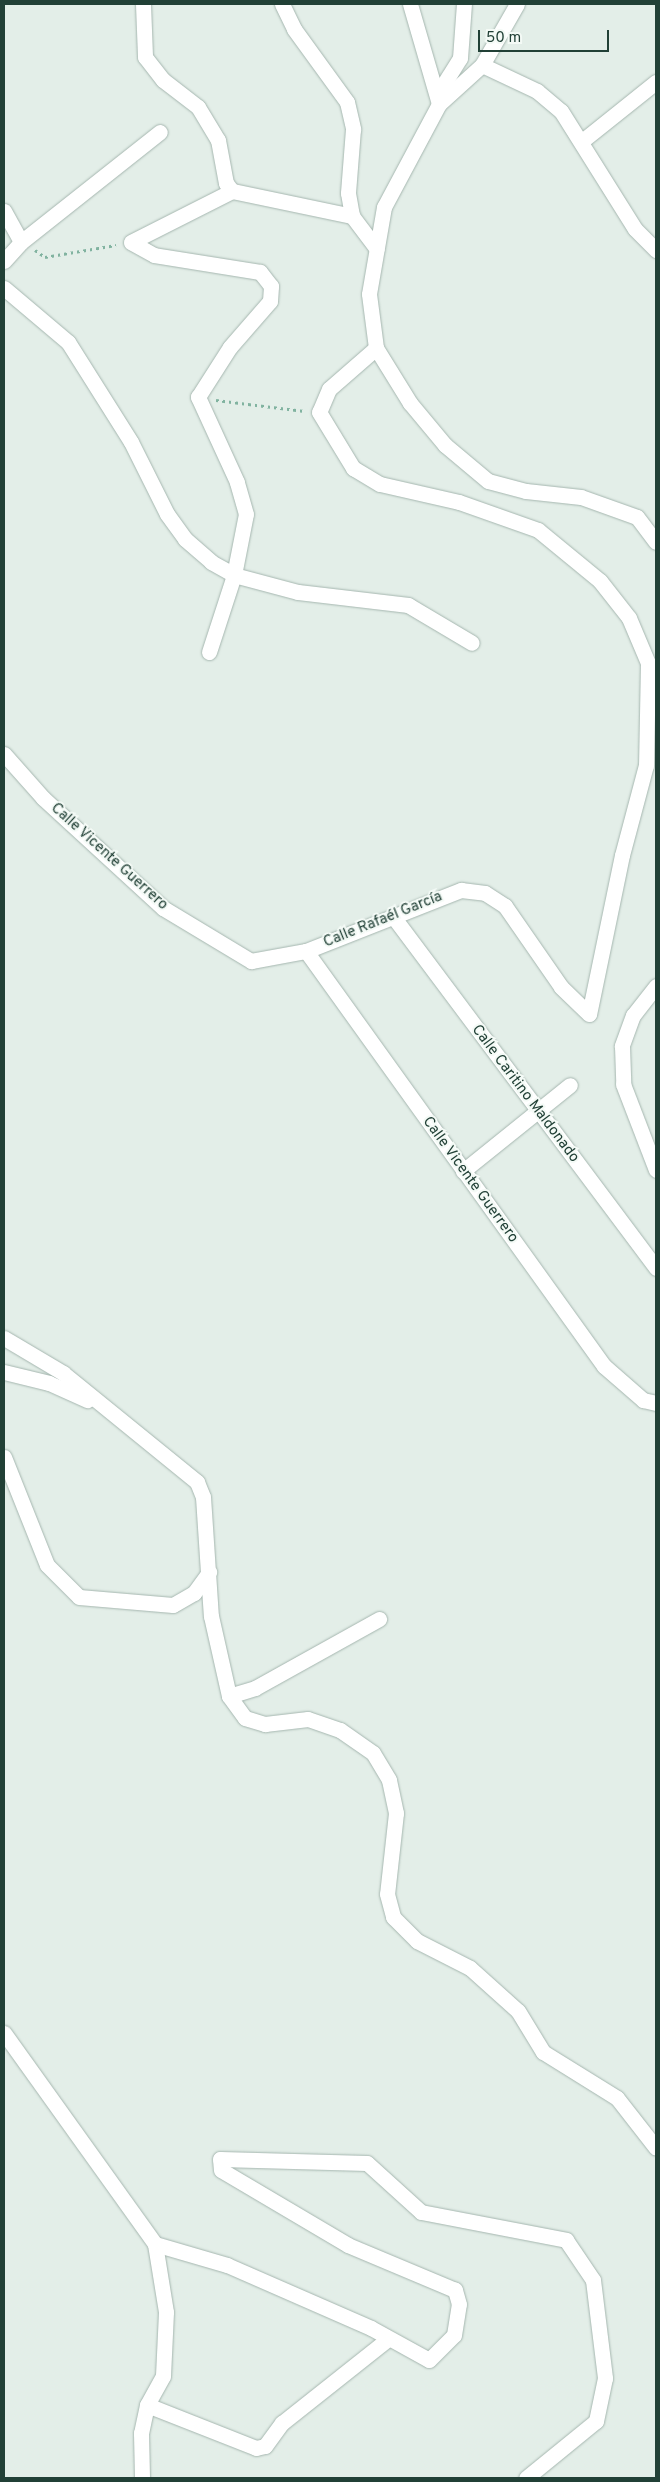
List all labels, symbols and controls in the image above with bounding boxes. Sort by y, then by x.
scale bar [480,20,611,52]
text: 50 m [486,29,521,48]
street label: Calle Vicente Guerrero [47,799,171,915]
street label: Calle Rafaél García [321,888,445,952]
street label: Calle Caritino Maldonado [467,1022,583,1166]
street label: Calle Vicente Guerrero [418,1113,522,1247]

